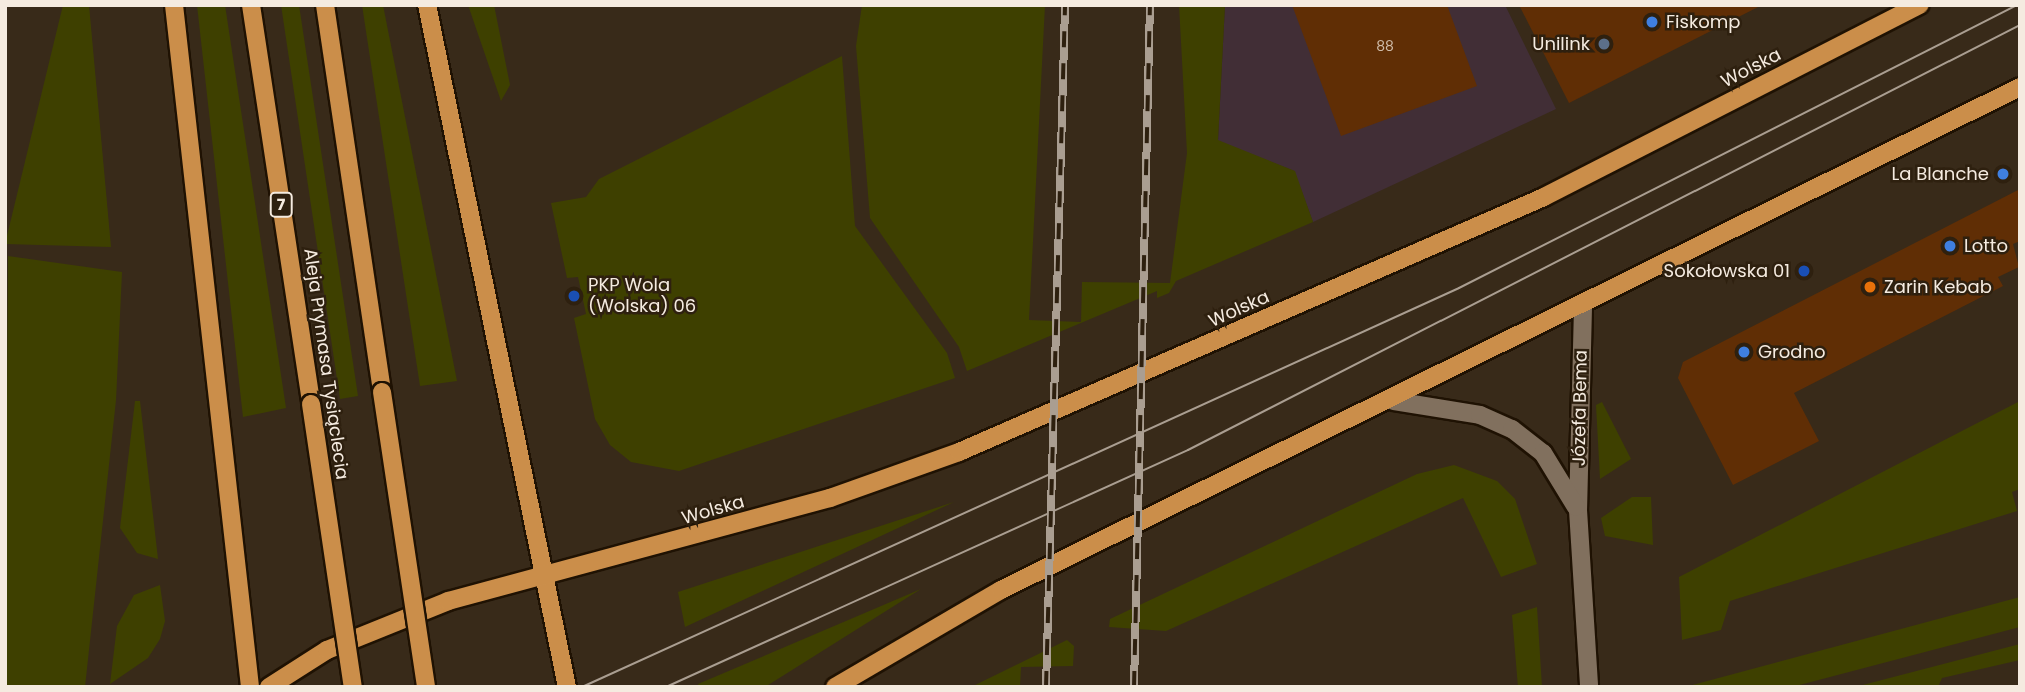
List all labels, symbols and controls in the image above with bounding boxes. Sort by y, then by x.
place label: Fiskomp [1666,11,1740,33]
marker: Fiskomp [1644,14,1660,30]
place label: Unilink [1532,33,1590,55]
marker: Unilink [1596,36,1612,52]
house number: 88 [1376,38,1394,54]
street label: Wolska [1717,44,1785,92]
place label: La Blanche [1891,163,1989,185]
marker: La Blanche [1995,166,2011,182]
road number: 7 [269,192,293,218]
place label: Lotto [1964,235,2008,257]
marker: Lotto [1942,238,1958,254]
street label: Aleja Prymasa Tysiąclecia [299,247,353,481]
place label: Sokołowska 01 [1664,260,1790,282]
marker: Sokołowska 01 [1796,263,1812,279]
place label: PKP Wola (Wolska) 06 [588,275,696,318]
place label: Zarin Kebab [1884,276,1992,298]
marker: Zarin Kebab [1862,279,1878,295]
street label: Wolska [1205,286,1273,332]
marker: PKP Wola (Wolska) 06 [566,288,582,304]
place label: Grodno [1758,341,1825,363]
marker: Grodno [1736,344,1752,360]
street label: Józefa Bema [1568,350,1592,466]
street label: Wolska [679,491,747,529]

